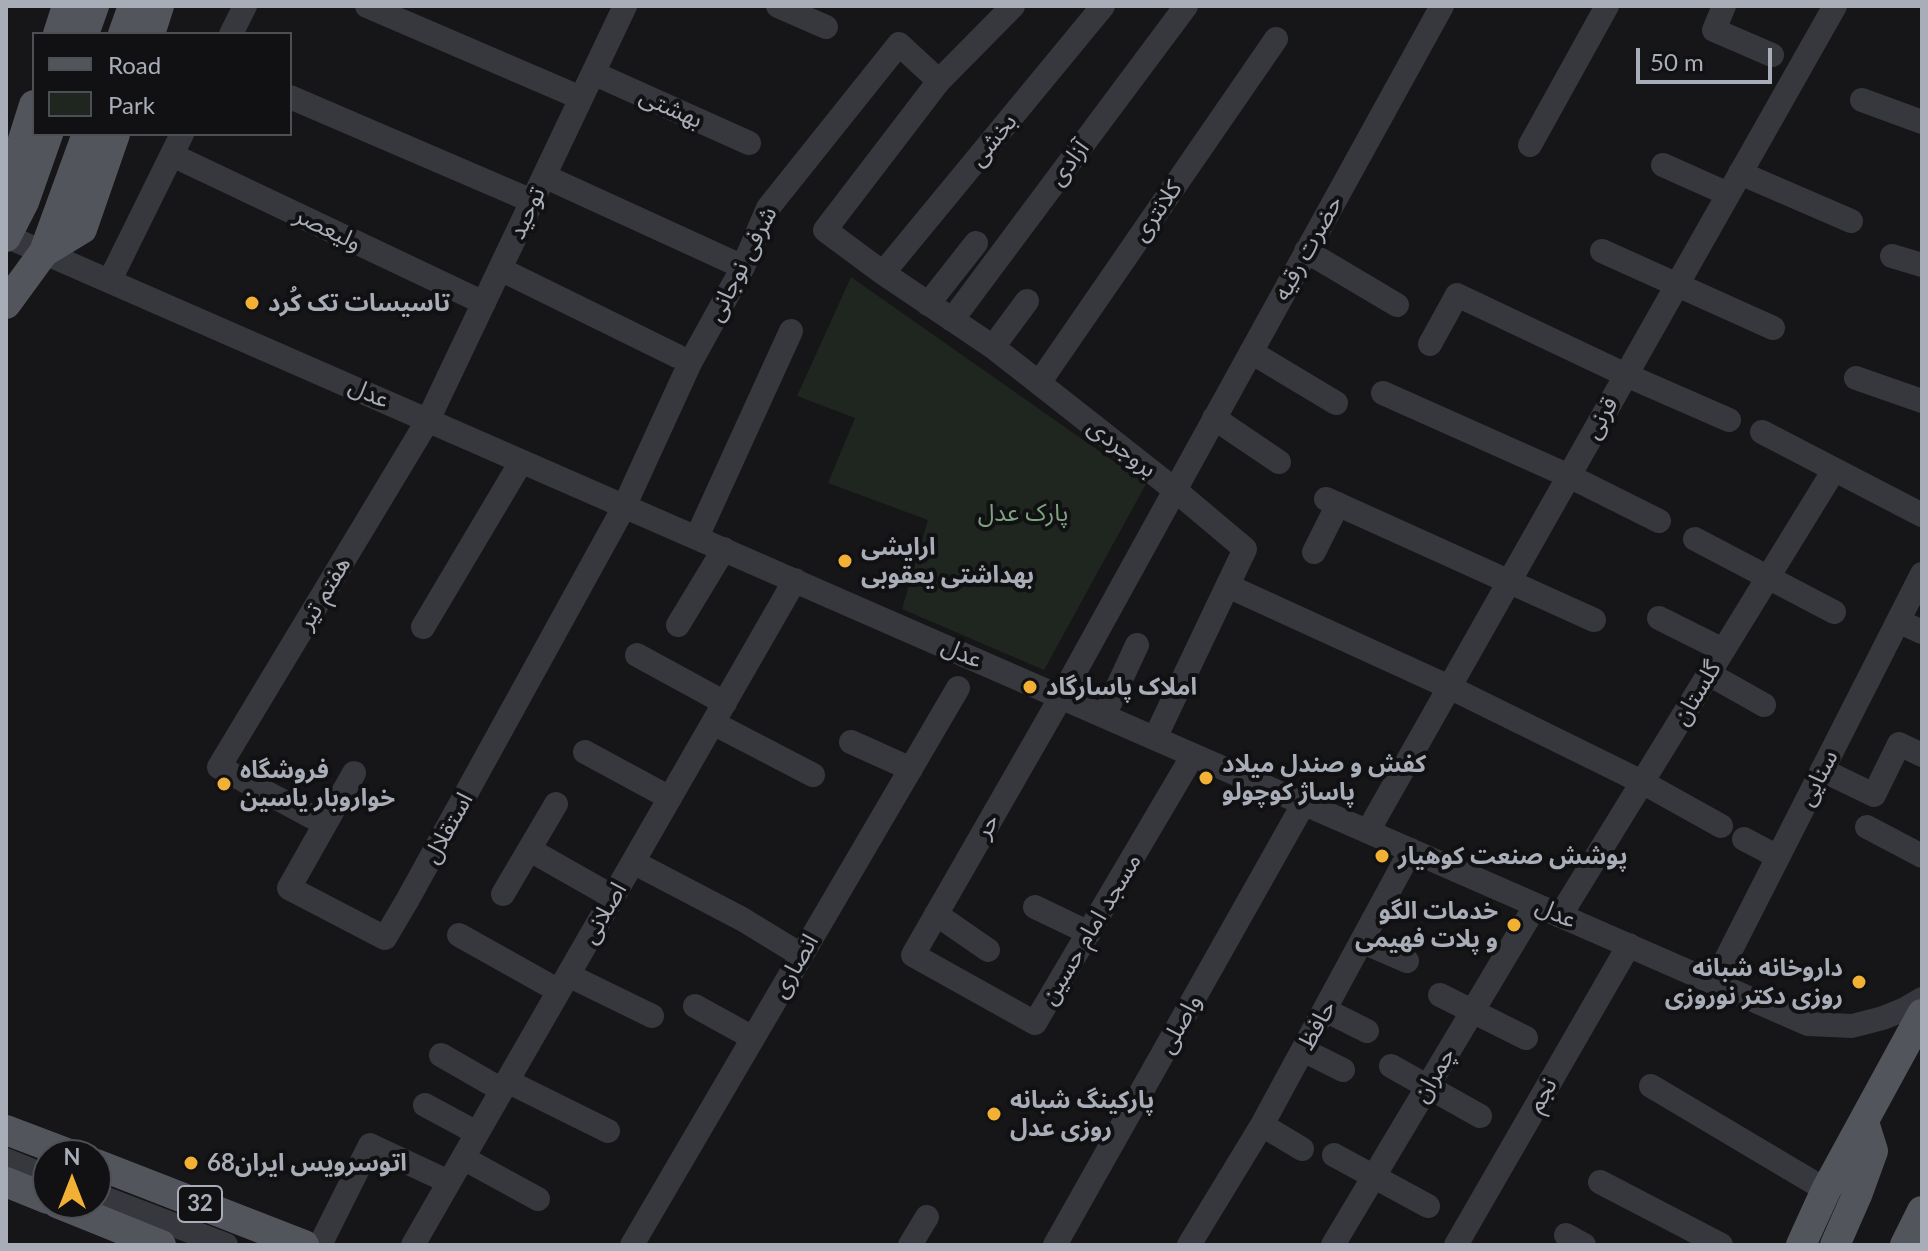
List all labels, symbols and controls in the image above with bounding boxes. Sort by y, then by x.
legend [32,32,292,136]
scale bar [1640,32,1776,82]
text: 50 m [1650,47,1704,76]
text: Road [108,50,161,79]
street label: بهشتی [635,81,707,135]
text: Park [108,90,155,119]
street label: بخشی [963,108,1023,172]
street label: آزادی [1043,135,1095,191]
street label: کلانتری [1126,175,1188,247]
street label: توحید [502,182,552,244]
street label: حضرت رقیه [1267,190,1349,306]
street label: ولیعصر [290,201,366,257]
street label: شرفی نوجانی [701,202,783,326]
place label: تاسیسات تک کُرد [268,289,450,317]
marker: تاسیسات تک کُرد [243,294,261,312]
street label: عدل [344,371,394,415]
street label: قرنی [1578,392,1624,444]
street label: بروجردی [1082,412,1162,484]
park label: پارک عدل [978,499,1068,527]
place label: ارایشی بهداشتی یعقوبی [861,533,1034,589]
street label: هفتم تیر [291,551,357,635]
marker: ارایشی بهداشتی یعقوبی [836,552,854,570]
street label: عدل [937,631,987,675]
street label: گلستان [1667,656,1727,730]
place label: املاک پاسارگاد [1046,673,1197,701]
marker: املاک پاسارگاد [1021,678,1039,696]
street label: سنایی [1792,745,1844,811]
place label: کفش و صندل میلاد پاساژ کوچولو [1222,750,1426,806]
place label: فروشگاه خواروبار یاسین [240,756,395,812]
marker: کفش و صندل میلاد پاساژ کوچولو [1197,769,1215,787]
marker: فروشگاه خواروبار یاسین [215,775,233,793]
street label: استقلال [417,788,479,868]
street label: حر [969,809,1005,843]
place label: پوشش صنعت کوهیار [1398,842,1628,870]
marker: پوشش صنعت کوهیار [1373,847,1391,865]
street label: مسجد امام حسین [1035,848,1147,1010]
street label: اصلانی [575,877,633,949]
street label: عدل [1531,891,1581,935]
place label: خدمات الگو و پلات فهیمی [1355,897,1498,953]
marker: خدمات الگو و پلات فهیمی [1505,916,1523,934]
street label: انصاری [765,929,825,1003]
place label: داروخانه شبانه روزی دکتر نوروزی [1665,954,1843,1010]
marker: داروخانه شبانه روزی دکتر نوروزی [1850,973,1868,991]
street label: واصلی [1152,989,1208,1059]
street label: حافظ [1292,995,1342,1055]
street label: چمران [1406,1042,1462,1108]
street label: نجم [1521,1073,1563,1117]
place label: پارکینگ شبانه روزی عدل [1010,1086,1154,1142]
marker: پارکینگ شبانه روزی عدل [985,1105,1003,1123]
north arrow [32,1139,112,1219]
text: N [64,1143,80,1170]
place label: اتوسرویس ایران68 [207,1149,407,1177]
marker: اتوسرویس ایران68 [182,1154,200,1172]
road number: 32 [178,1186,222,1222]

